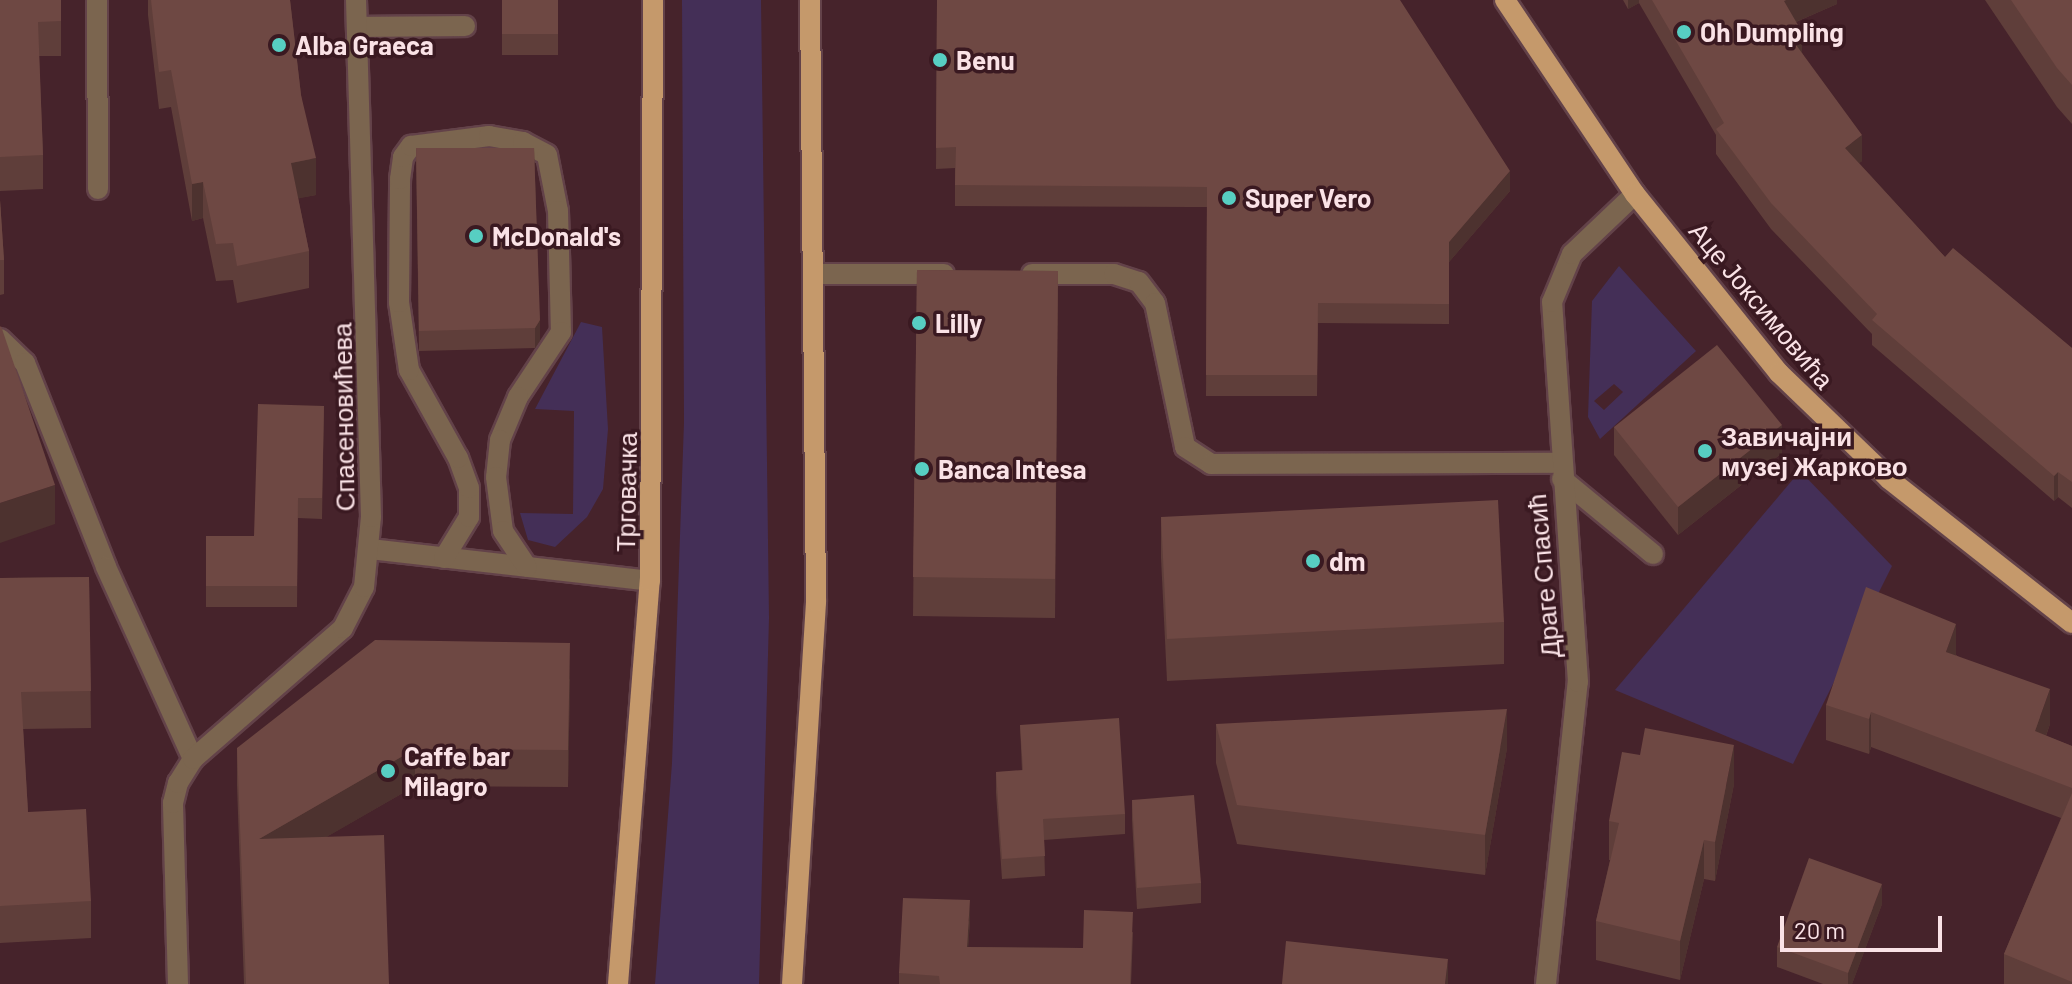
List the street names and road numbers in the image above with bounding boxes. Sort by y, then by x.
street label: Аце Јоксимовића [1683,215,1841,395]
street label: Спасеновићева [326,322,360,512]
street label: Трговачка [609,432,643,552]
street label: Драге Спасић [1520,493,1566,659]

